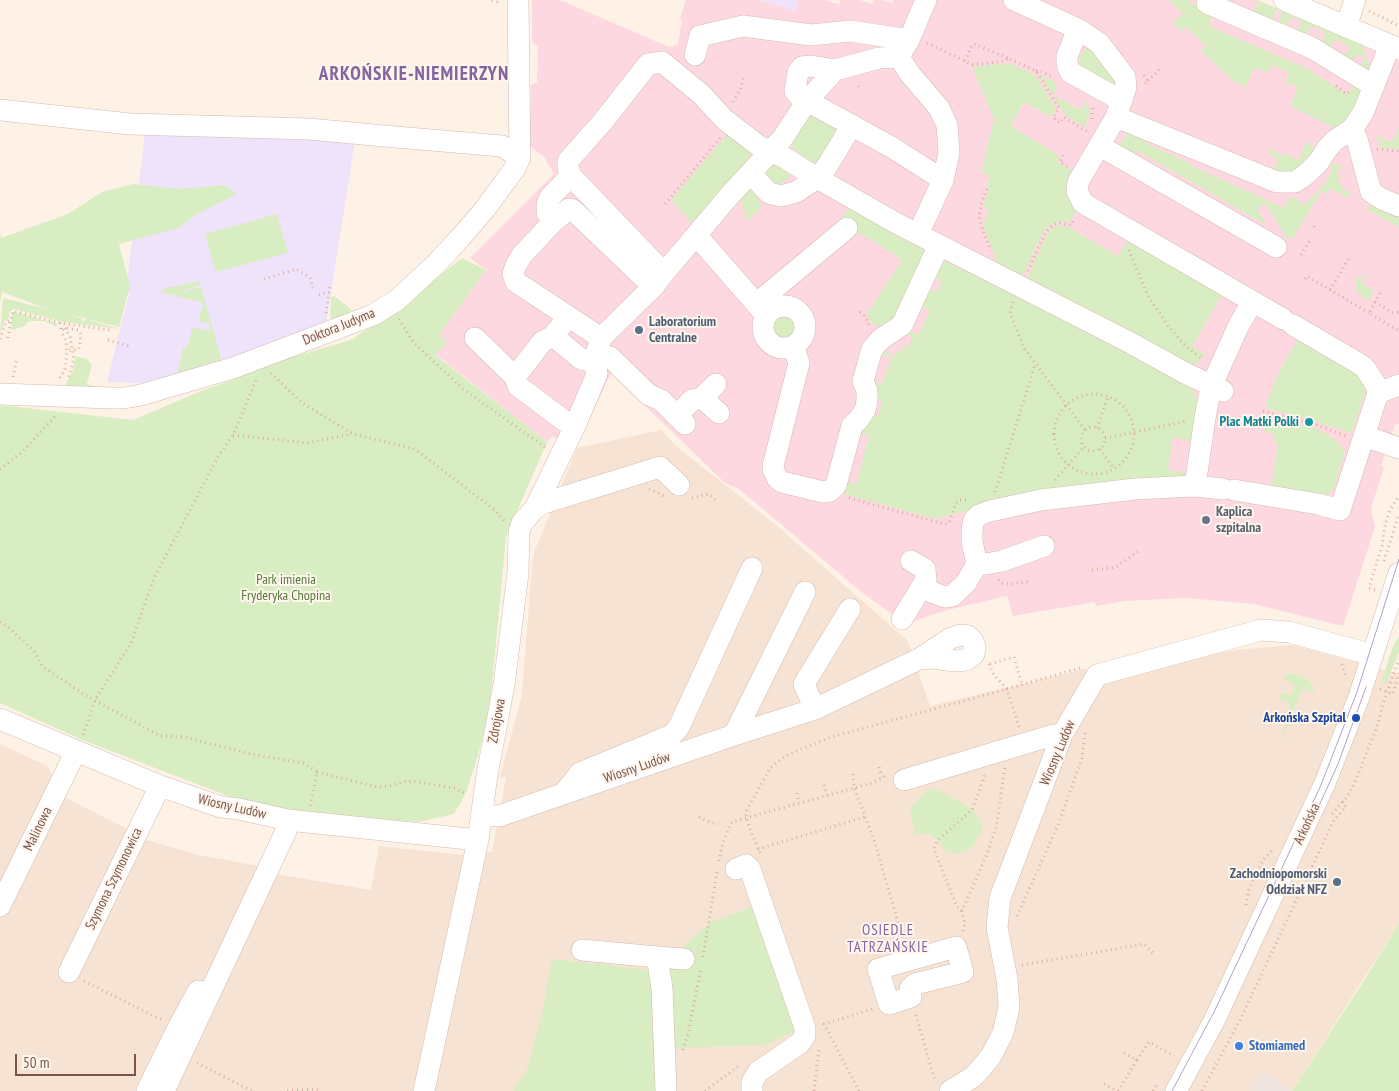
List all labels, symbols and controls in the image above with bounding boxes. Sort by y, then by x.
district label: ARKOŃSKIE-NIEMIERZYN [316,64,512,86]
street label: Doktora Judyma [300,305,378,349]
place label: Laboratorium Centralne [649,314,716,347]
marker: Laboratorium Centralne [633,324,645,336]
place label: Plac Matki Polki [1220,414,1299,430]
marker: Plac Matki Polki [1303,416,1315,428]
place label: Kaplica szpitalna [1216,504,1261,536]
marker: Kaplica szpitalna [1200,514,1212,526]
park label: Park imienia Fryderyka Chopina [241,572,331,604]
street label: Zdrojowa [485,697,509,745]
place label: Arkońska Szpital [1263,710,1346,726]
marker: Arkońska Szpital [1350,712,1362,724]
street label: Wiosny Ludów [1037,718,1079,788]
street label: Wiosny Ludów [601,749,673,787]
street label: Wiosny Ludów [196,791,268,823]
street label: Arkońska [1290,801,1324,847]
street label: Malinowa [20,804,56,854]
street label: Szymona Szymonowica [82,825,146,933]
place label: Zachodniopomorski Oddział NFZ [1230,866,1327,899]
marker: Zachodniopomorski Oddział NFZ [1331,876,1343,888]
district label: OSIEDLE TATRZAŃSKIE [846,922,930,957]
place label: Stomiamed [1249,1038,1305,1054]
marker: Stomiamed [1233,1040,1245,1052]
scale bar [18,1044,139,1076]
text: 50 m [23,1053,49,1072]

